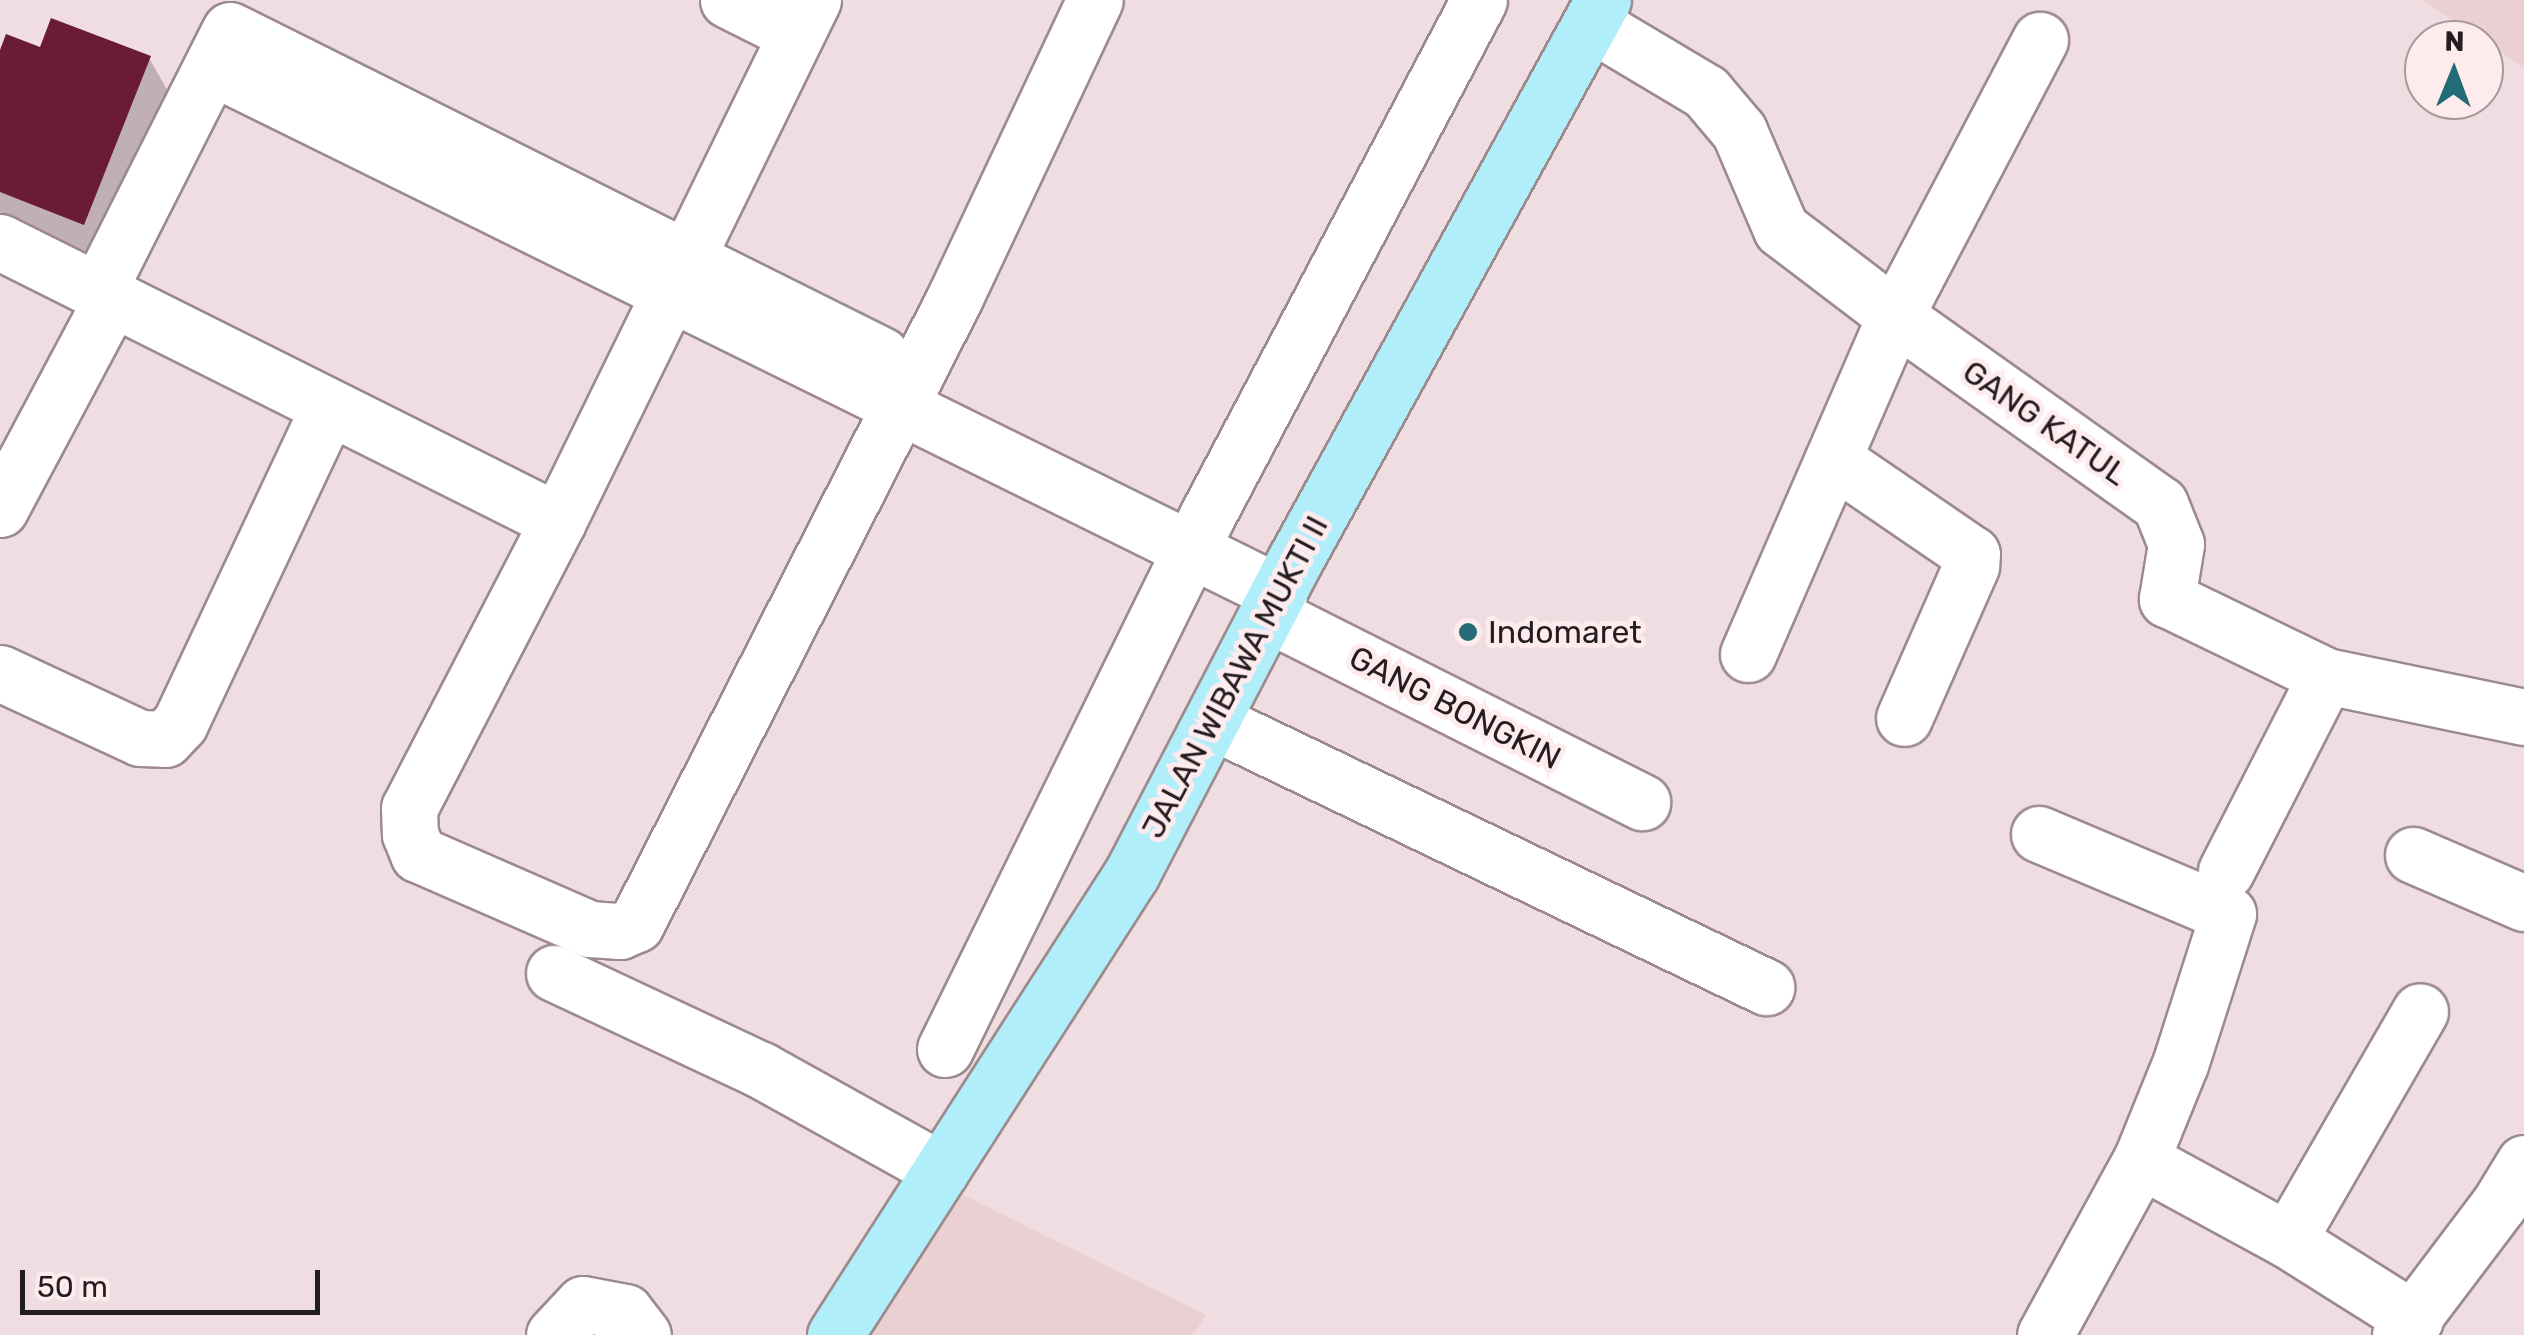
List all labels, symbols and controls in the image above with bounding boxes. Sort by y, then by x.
north arrow [2404,20,2504,120]
text: N [2444,25,2465,58]
street label: GANG KATUL [1955,352,2135,494]
street label: JALAN WIBAWA MUKTI II [1133,509,1337,845]
place label: Indomaret [1488,613,1642,651]
marker: Indomaret [1457,621,1479,643]
street label: GANG BONGKIN [1343,638,1567,778]
scale bar [25,1250,325,1312]
text: 50 m [37,1269,108,1305]

